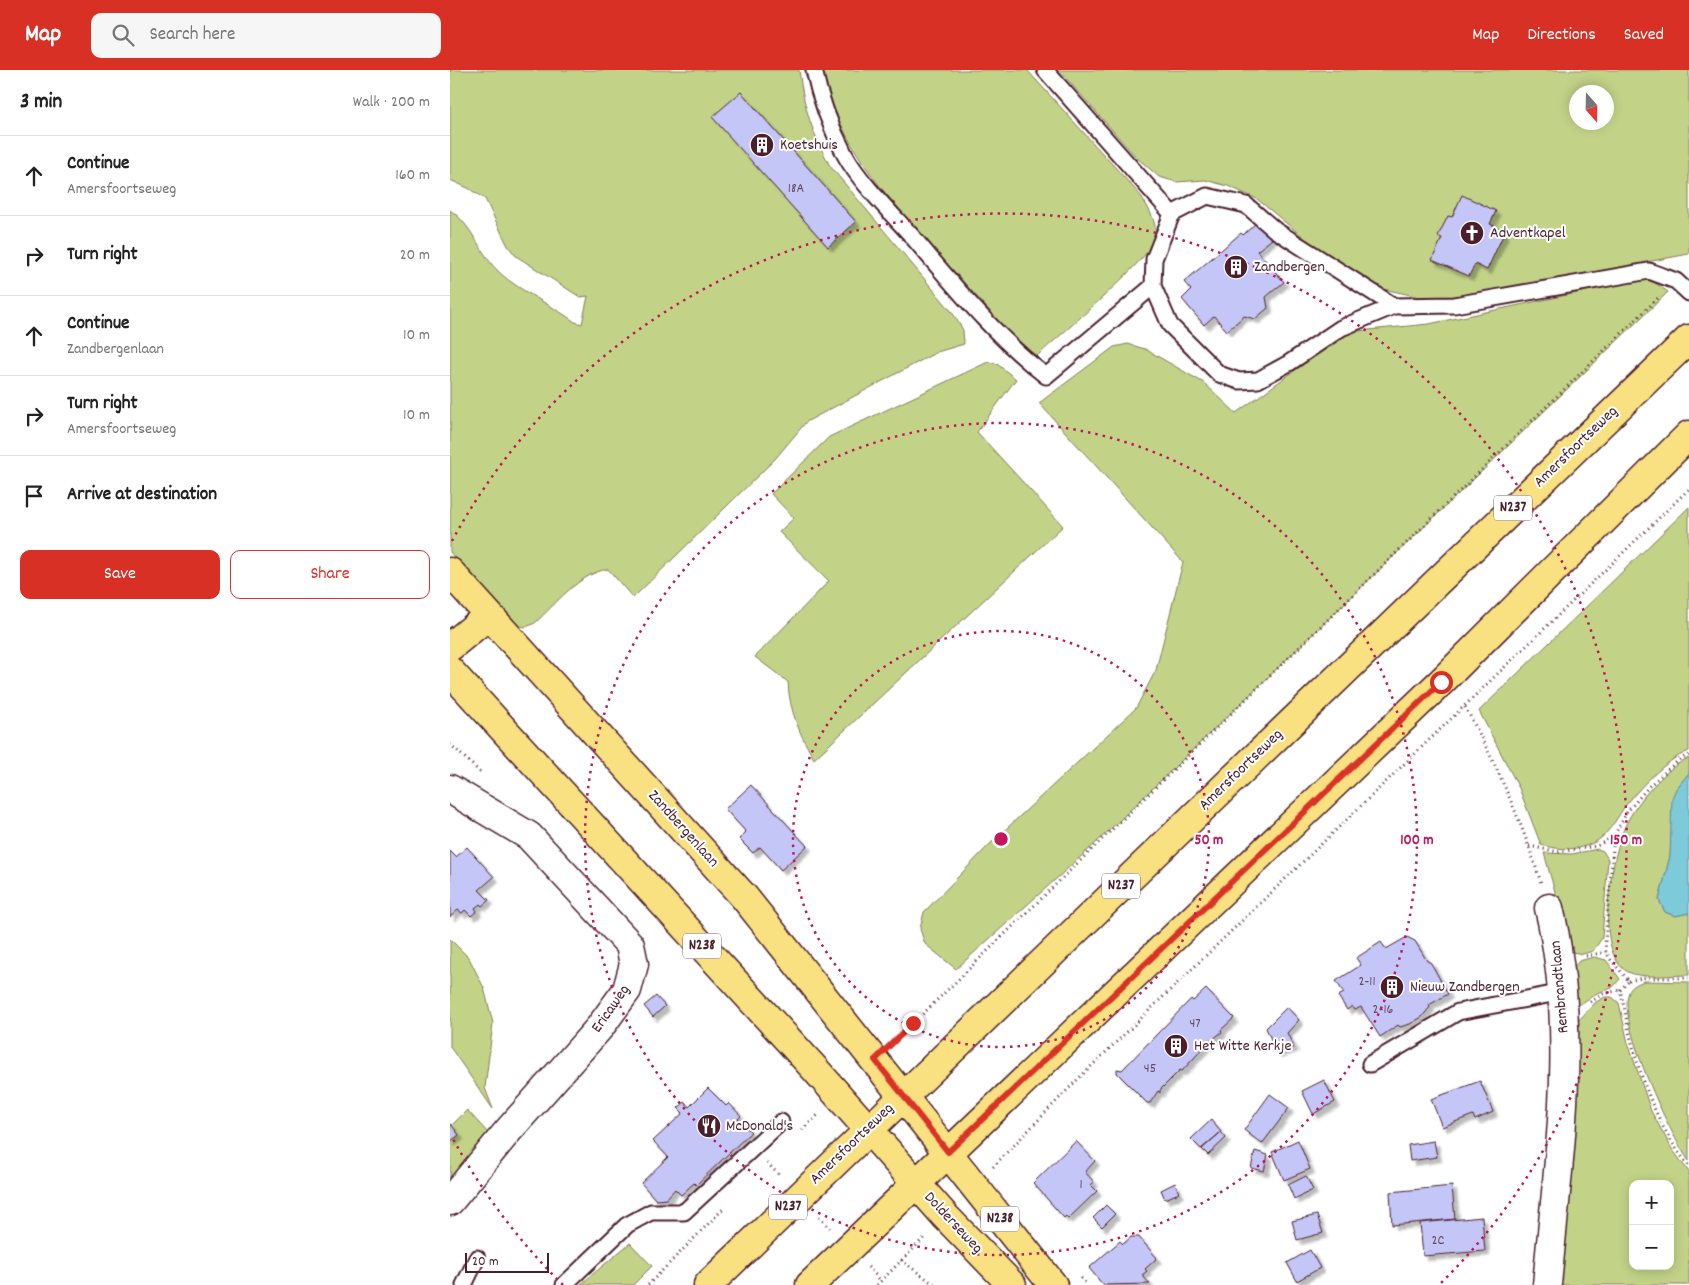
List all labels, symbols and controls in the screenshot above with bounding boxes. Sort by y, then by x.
search box [91,13,441,58]
text: Map [25,18,61,52]
icon: search [109,21,137,49]
text: Search here [149,22,235,49]
text: Map [1472,23,1499,48]
text: Directions [1527,23,1596,48]
text: Saved [1624,23,1664,48]
north arrow [1569,85,1614,130]
text: 3 min [20,88,62,118]
text: Walk · 200 m [353,91,430,114]
building icon: Koetshuis [749,132,775,158]
place label: Koetshuis [780,134,838,157]
text: Continue [67,151,129,178]
icon: ahead [20,162,48,190]
text: 160 m [395,164,430,187]
text: Amersfoortseweg [67,178,176,201]
house number: 18A [788,179,805,199]
church icon: Adventkapel [1459,220,1485,246]
place label: Adventkapel [1490,222,1566,245]
icon: right [20,242,48,270]
text: Turn right [67,242,138,269]
text: 20 m [400,244,430,267]
building icon: Zandbergen [1223,254,1249,280]
place label: Zandbergen [1254,256,1325,279]
text: Continue [67,311,129,338]
icon: ahead [20,322,48,350]
text: 10 m [403,324,430,347]
text: Zandbergenlaan [67,338,164,361]
text: Turn right [67,391,138,418]
street label: Amersfoortseweg [1529,401,1623,493]
icon: right [20,402,48,430]
text: 10 m [403,404,430,427]
text: Amersfoortseweg [67,418,176,441]
icon: arrive [20,482,48,510]
text: Arrive at destination [67,482,217,509]
road number: N237 [1494,496,1532,520]
button: Save [20,550,220,599]
button: Share [230,550,430,599]
route start [1430,671,1453,694]
street label: Amersfoortseweg [1194,724,1288,816]
street label: Zandbergenlaan [642,785,724,873]
centre of rings [992,830,1010,848]
text: 50 m [1195,830,1223,852]
text: 100 m [1400,830,1434,852]
text: 150 m [1610,830,1642,852]
road number: N237 [1102,874,1140,898]
road number: N238 [683,934,721,958]
street label: Rembrandtlaan [1544,940,1576,1034]
house number: 2-11 [1358,972,1376,992]
building icon: Nieuw Zandbergen [1379,974,1405,1000]
place label: Nieuw Zandbergen [1410,976,1520,999]
street label: Ericaweg [586,980,636,1038]
house number: 2-16 [1373,1000,1394,1020]
route end [902,1012,925,1035]
house number: 47 [1189,1014,1201,1034]
building icon: Het Witte Kerkje [1163,1033,1189,1059]
place label: Het Witte Kerkje [1194,1035,1292,1058]
house number: 45 [1144,1059,1156,1079]
street label: Amersfoortseweg [805,1098,899,1190]
restaurant icon: McDonald's [696,1113,722,1139]
place label: McDonald's [726,1115,794,1138]
house number: 1 [1079,1175,1083,1195]
map controls [1629,1180,1674,1270]
button: + [1629,1180,1674,1225]
street label: Dolderseweg [918,1187,988,1259]
road number: N237 [769,1194,807,1220]
road number: N238 [981,1206,1019,1232]
button: − [1629,1225,1674,1270]
house number: 2C [1431,1231,1445,1251]
scale bar [465,1250,549,1273]
text: 20 m [472,1252,499,1272]

